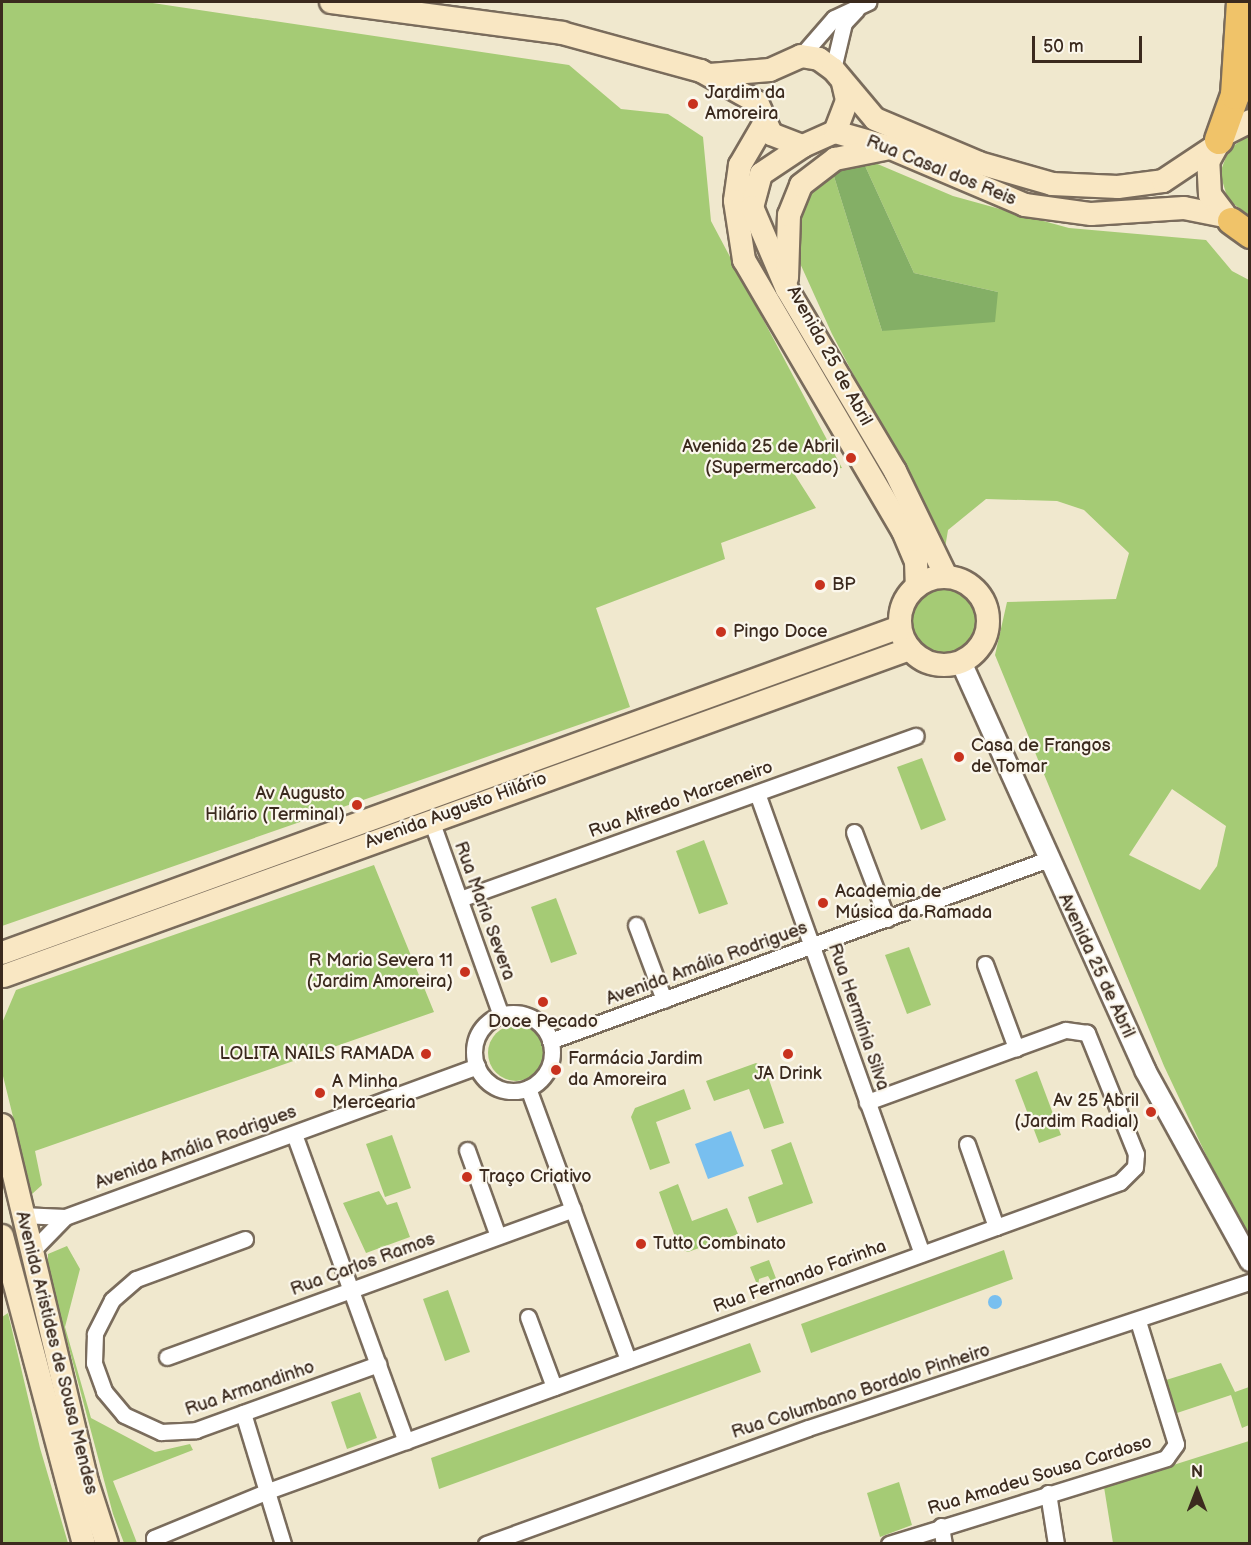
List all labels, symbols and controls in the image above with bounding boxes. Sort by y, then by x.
scale bar [1035,24,1144,62]
text: 50 m [1043,36,1084,57]
place label: Jardim da Amoreira [705,83,785,125]
marker: Jardim da Amoreira [686,97,700,111]
street label: Rua Casal dos Reis [863,131,1019,211]
street label: Avenida 25 de Abril [782,282,876,430]
place label: Avenida 25 de Abril (Supermercado) [682,437,839,480]
marker: Avenida 25 de Abril (Supermercado) [844,451,858,465]
place label: BP [832,574,856,596]
marker: BP [813,578,827,592]
place label: Pingo Doce [733,621,828,643]
marker: Pingo Doce [714,625,728,639]
place label: Casa de Frangos de Tomar [971,736,1111,778]
marker: Casa de Frangos de Tomar [952,750,966,764]
street label: Rua Alfredo Marceneiro [586,757,776,843]
street label: Avenida Augusto Hilário [362,768,550,854]
place label: Av Augusto Hilário (Terminal) [205,784,345,826]
marker: Av Augusto Hilário (Terminal) [350,798,364,812]
street label: Rua Maria Severa [449,839,519,983]
place label: Academia de Música da Ramada [835,882,992,924]
street label: Avenida 25 de Abril [1053,890,1139,1042]
marker: Academia de Música da Ramada [816,896,830,910]
street label: Avenida Amália Rodrigues [603,917,811,1011]
street label: Rua Hermínia Silva [823,940,893,1094]
place label: R Maria Severa 11 (Jardim Amoreira) [307,951,453,994]
marker: R Maria Severa 11 (Jardim Amoreira) [458,965,472,979]
marker: Doce Pecado [536,995,550,1009]
place label: Doce Pecado [488,1011,598,1033]
place label: LOLITA NAILS RAMADA [220,1043,414,1065]
marker: LOLITA NAILS RAMADA [419,1047,433,1061]
marker: JA Drink [781,1047,795,1061]
place label: Farmácia Jardim da Amoreira [568,1049,704,1092]
marker: Farmácia Jardim da Amoreira [549,1063,563,1077]
place label: JA Drink [754,1063,822,1085]
place label: A Minha Mercearia [332,1072,416,1114]
marker: A Minha Mercearia [313,1086,327,1100]
place label: Av 25 Abril (Jardim Radial) [1014,1091,1139,1134]
street label: Avenida Amália Rodrigues [92,1101,300,1195]
marker: Av 25 Abril (Jardim Radial) [1144,1105,1158,1119]
place label: Traço Criativo [479,1166,591,1188]
marker: Traço Criativo [460,1170,474,1184]
street label: Avenida Aristides de Sousa Mendes [10,1209,102,1497]
street label: Rua Carlos Ramos [288,1229,438,1301]
place label: Tutto Combinato [653,1233,786,1255]
street label: Rua Fernando Farinha [711,1236,889,1318]
marker: Tutto Combinato [634,1237,648,1251]
street label: Rua Columbano Bordalo Pinheiro [729,1340,993,1444]
street label: Rua Armandinho [182,1357,318,1421]
street label: Rua Amadeu Sousa Cardoso [925,1432,1155,1520]
north arrow [1167,1461,1227,1521]
text: N [1191,1463,1203,1482]

